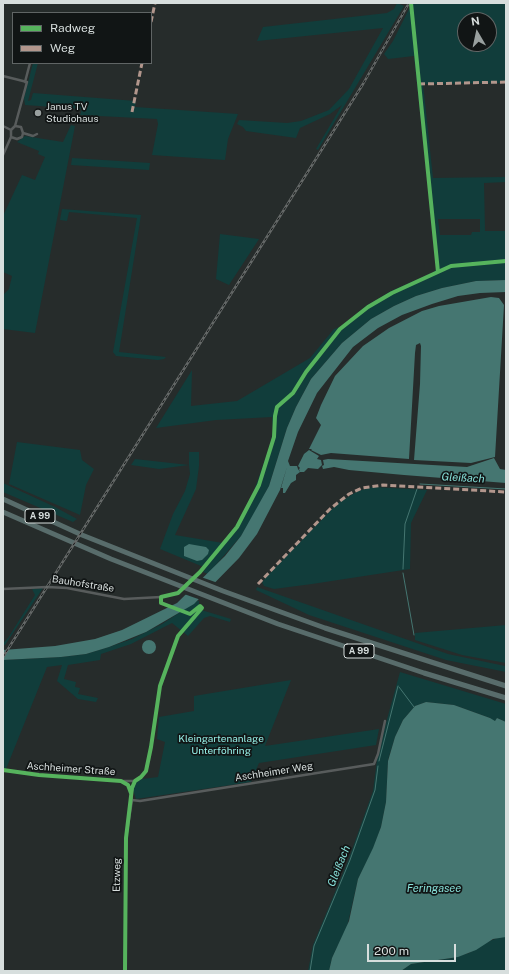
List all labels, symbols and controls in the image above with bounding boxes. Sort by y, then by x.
legend [12,12,152,64]
north arrow [457,12,497,52]
text: N [470,15,480,28]
text: Radweg [50,21,95,35]
text: Weg [50,41,75,55]
place label: Janus TV Studiohaus [46,101,98,124]
marker: Janus TV Studiohaus [33,108,43,118]
water label: Gleißach [441,470,485,486]
road number: A 99 [25,509,55,523]
street label: Bauhofstraße [51,573,115,595]
road number: A 99 [344,644,374,658]
park label: Kleingartenanlage Unterföhring [178,733,264,756]
street label: Aschheimer Straße [26,760,116,778]
street label: Aschheimer Weg [234,760,314,784]
water label: Gleißach [325,843,353,889]
street label: Etzweg [111,858,123,892]
water label: Feringasee [407,882,461,896]
scale bar [369,936,458,962]
text: 200 m [374,944,409,958]

